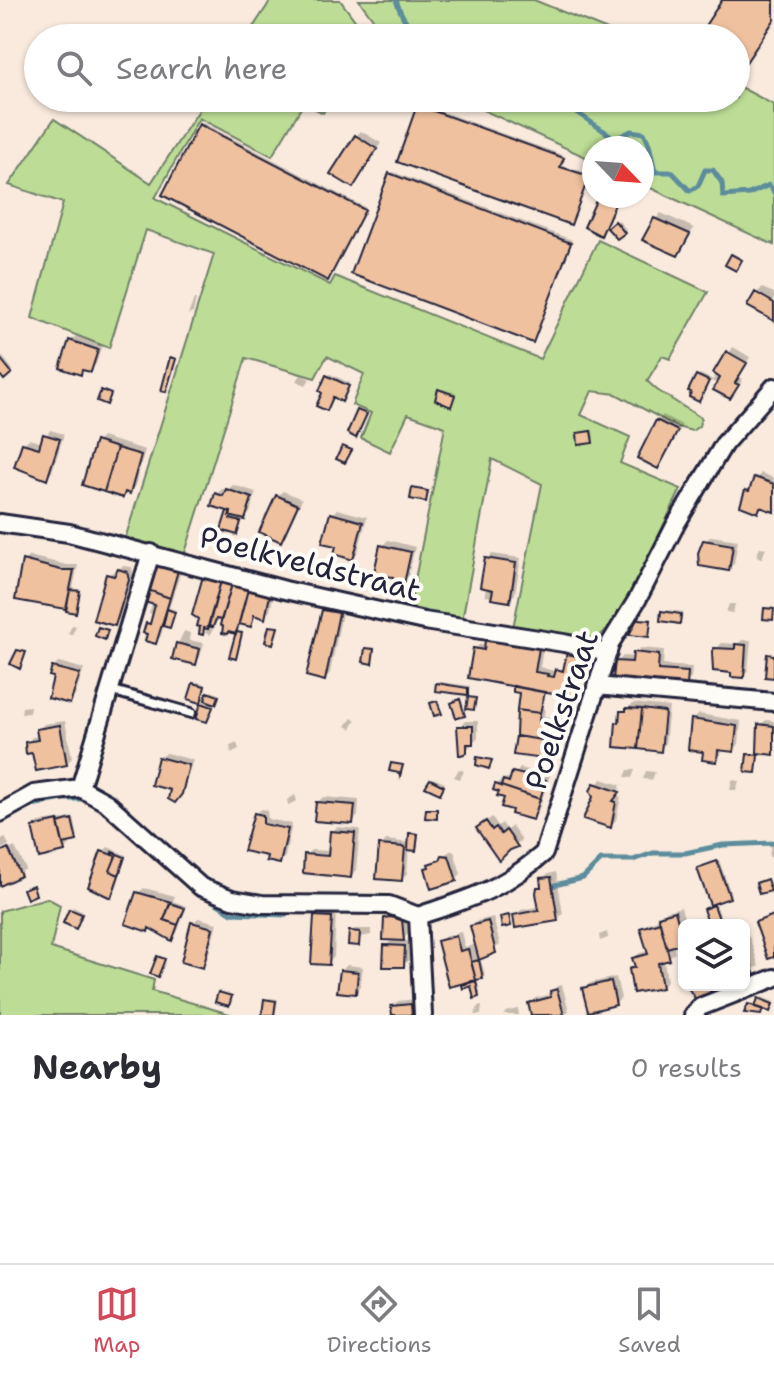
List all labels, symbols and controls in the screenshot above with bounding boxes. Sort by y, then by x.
search box [24,24,750,112]
icon: search [52,46,96,90]
text: Search here [116,48,287,89]
north arrow [582,136,654,208]
street label: Poelkveldstraat [195,516,425,611]
street label: Poelkstraat [515,624,608,795]
map controls [678,919,750,991]
button: layers [678,919,750,991]
text: Nearby [32,1044,162,1090]
text: 0 results [630,1050,742,1085]
tab: Map [93,1282,140,1359]
tab: Directions [327,1282,432,1359]
tab: Saved [618,1282,681,1359]

